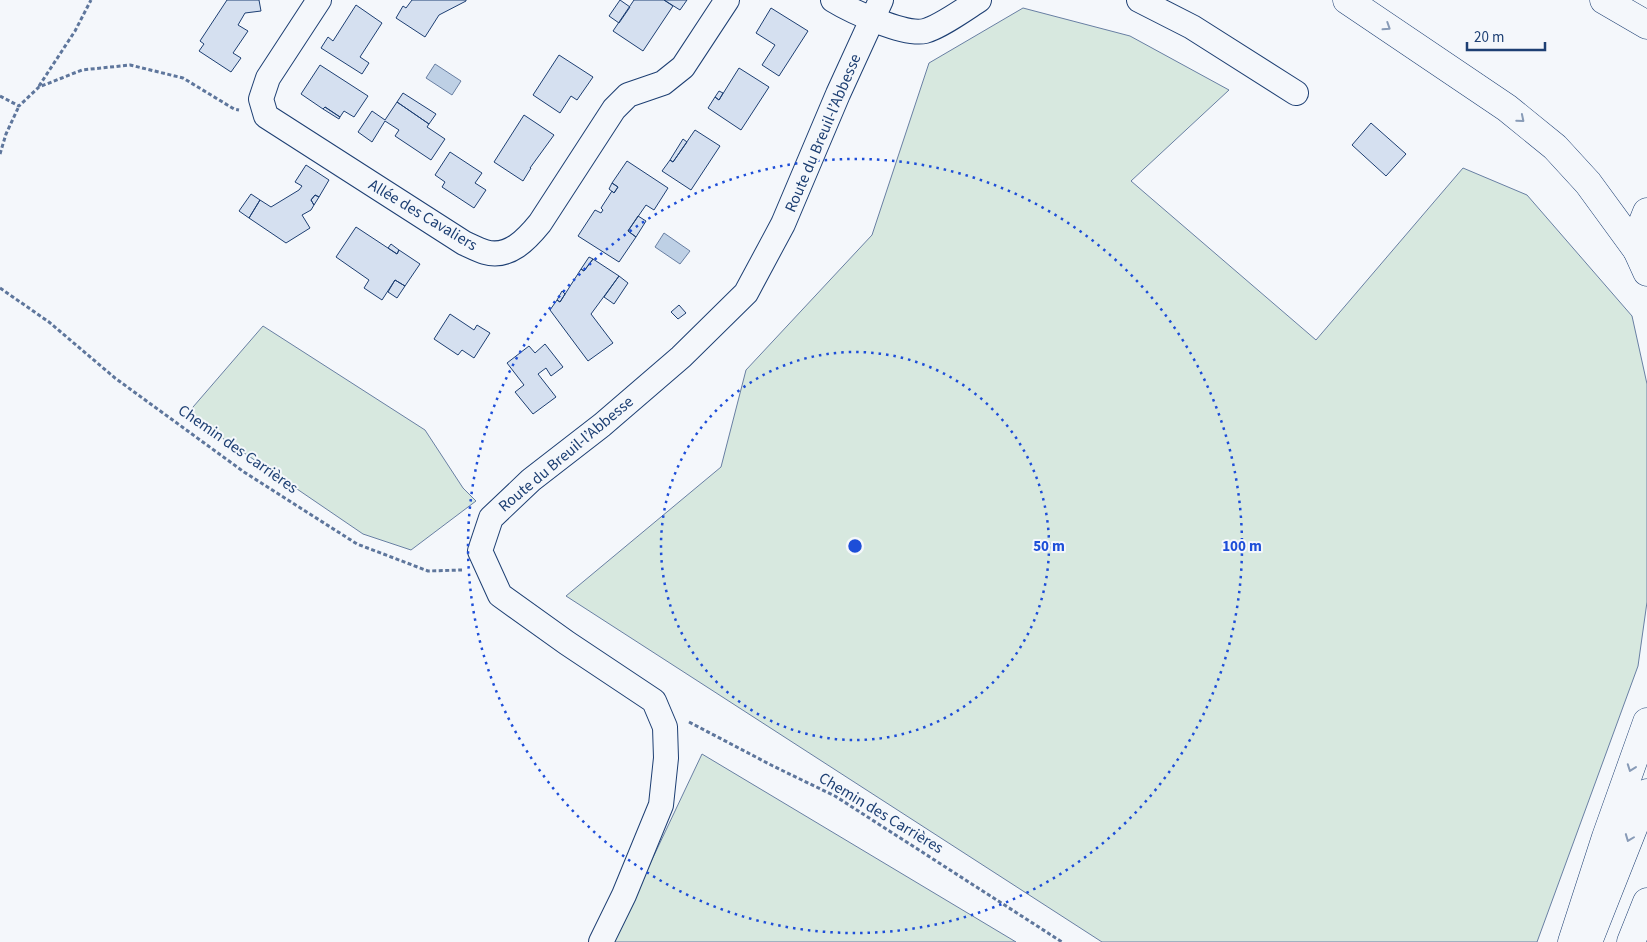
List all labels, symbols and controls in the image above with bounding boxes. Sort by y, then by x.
scale bar [1467,20,1544,52]
one-way arrow [1382,21,1391,30]
text: 20 m [1474,27,1504,48]
street label: Route du Breuil-l’Abbesse [780,50,866,216]
one-way arrow [1515,113,1524,122]
street label: Allée des Cavaliers [365,174,482,256]
street label: Route du Breuil-l’Abbesse [494,391,638,517]
street label: Chemin des Carrières [174,399,303,499]
text: 50 m [1033,536,1065,557]
text: 100 m [1222,536,1262,557]
centre of rings [846,537,864,555]
one-way arrow [1627,763,1637,772]
street label: Chemin des Carrières [815,767,948,859]
one-way arrow [1625,833,1635,842]

